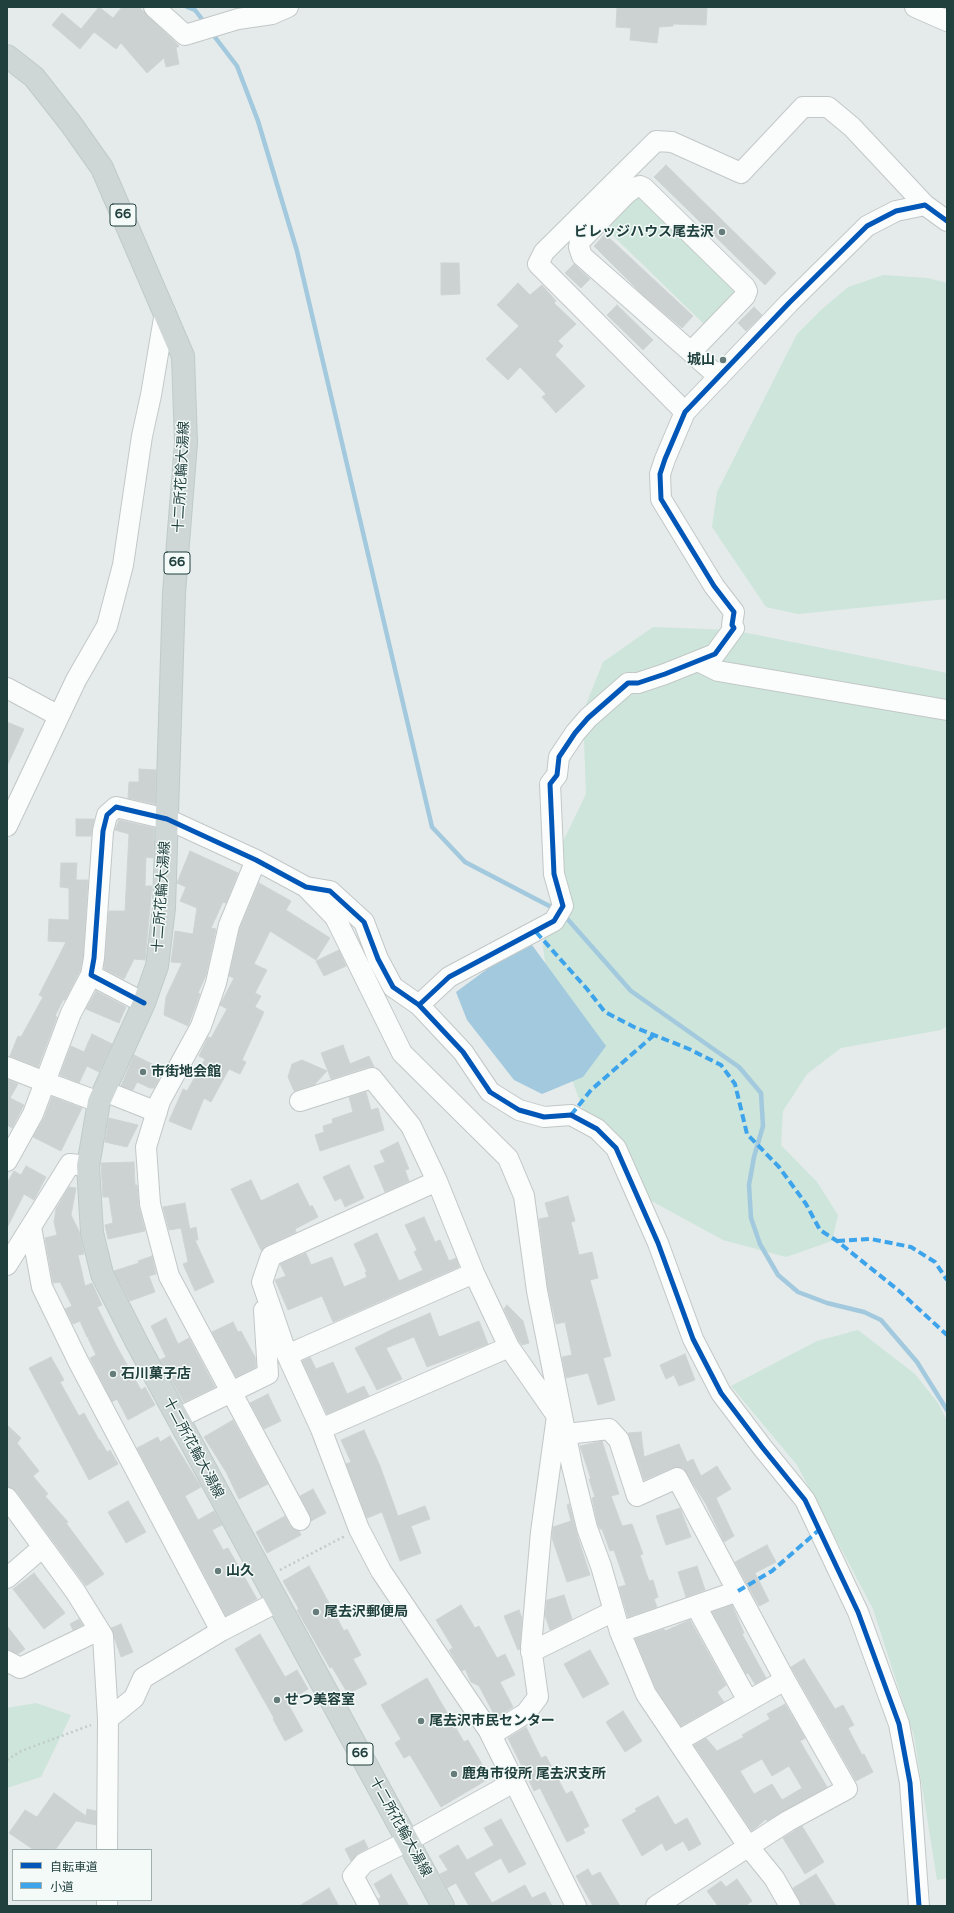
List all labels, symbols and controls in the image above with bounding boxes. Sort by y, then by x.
road number: 66 [110,204,136,226]
place label: ビレッジハウス尾去沢 [574,224,714,240]
marker: ビレッジハウス尾去沢 [717,227,727,237]
place label: 城山 [687,352,715,368]
marker: 城山 [718,355,728,365]
street label: 十二所花輪大湯線 [171,421,193,533]
road number: 66 [164,552,190,574]
street label: 十二所花輪大湯線 [150,841,174,953]
place label: 市街地会館 [151,1064,221,1080]
marker: 市街地会館 [138,1067,148,1077]
place label: 石川菓子店 [121,1366,191,1382]
marker: 石川菓子店 [108,1369,118,1379]
street label: 十二所花輪大湯線 [159,1395,227,1501]
place label: 山久 [226,1563,254,1579]
marker: 山久 [213,1566,223,1576]
place label: 尾去沢郵便局 [324,1604,408,1620]
marker: 尾去沢郵便局 [311,1607,321,1617]
place label: せつ美容室 [285,1692,355,1708]
marker: せつ美容室 [272,1695,282,1705]
place label: 尾去沢市民センター [429,1713,555,1729]
marker: 尾去沢市民センター [416,1716,426,1726]
road number: 66 [347,1743,373,1765]
place label: 鹿角市役所 尾去沢支所 [462,1766,606,1782]
marker: 鹿角市役所 尾去沢支所 [449,1769,459,1779]
street label: 十二所花輪大湯線 [366,1774,434,1880]
legend [12,1849,152,1901]
text: 自転車道 [50,1860,98,1874]
text: 小道 [50,1880,74,1894]

